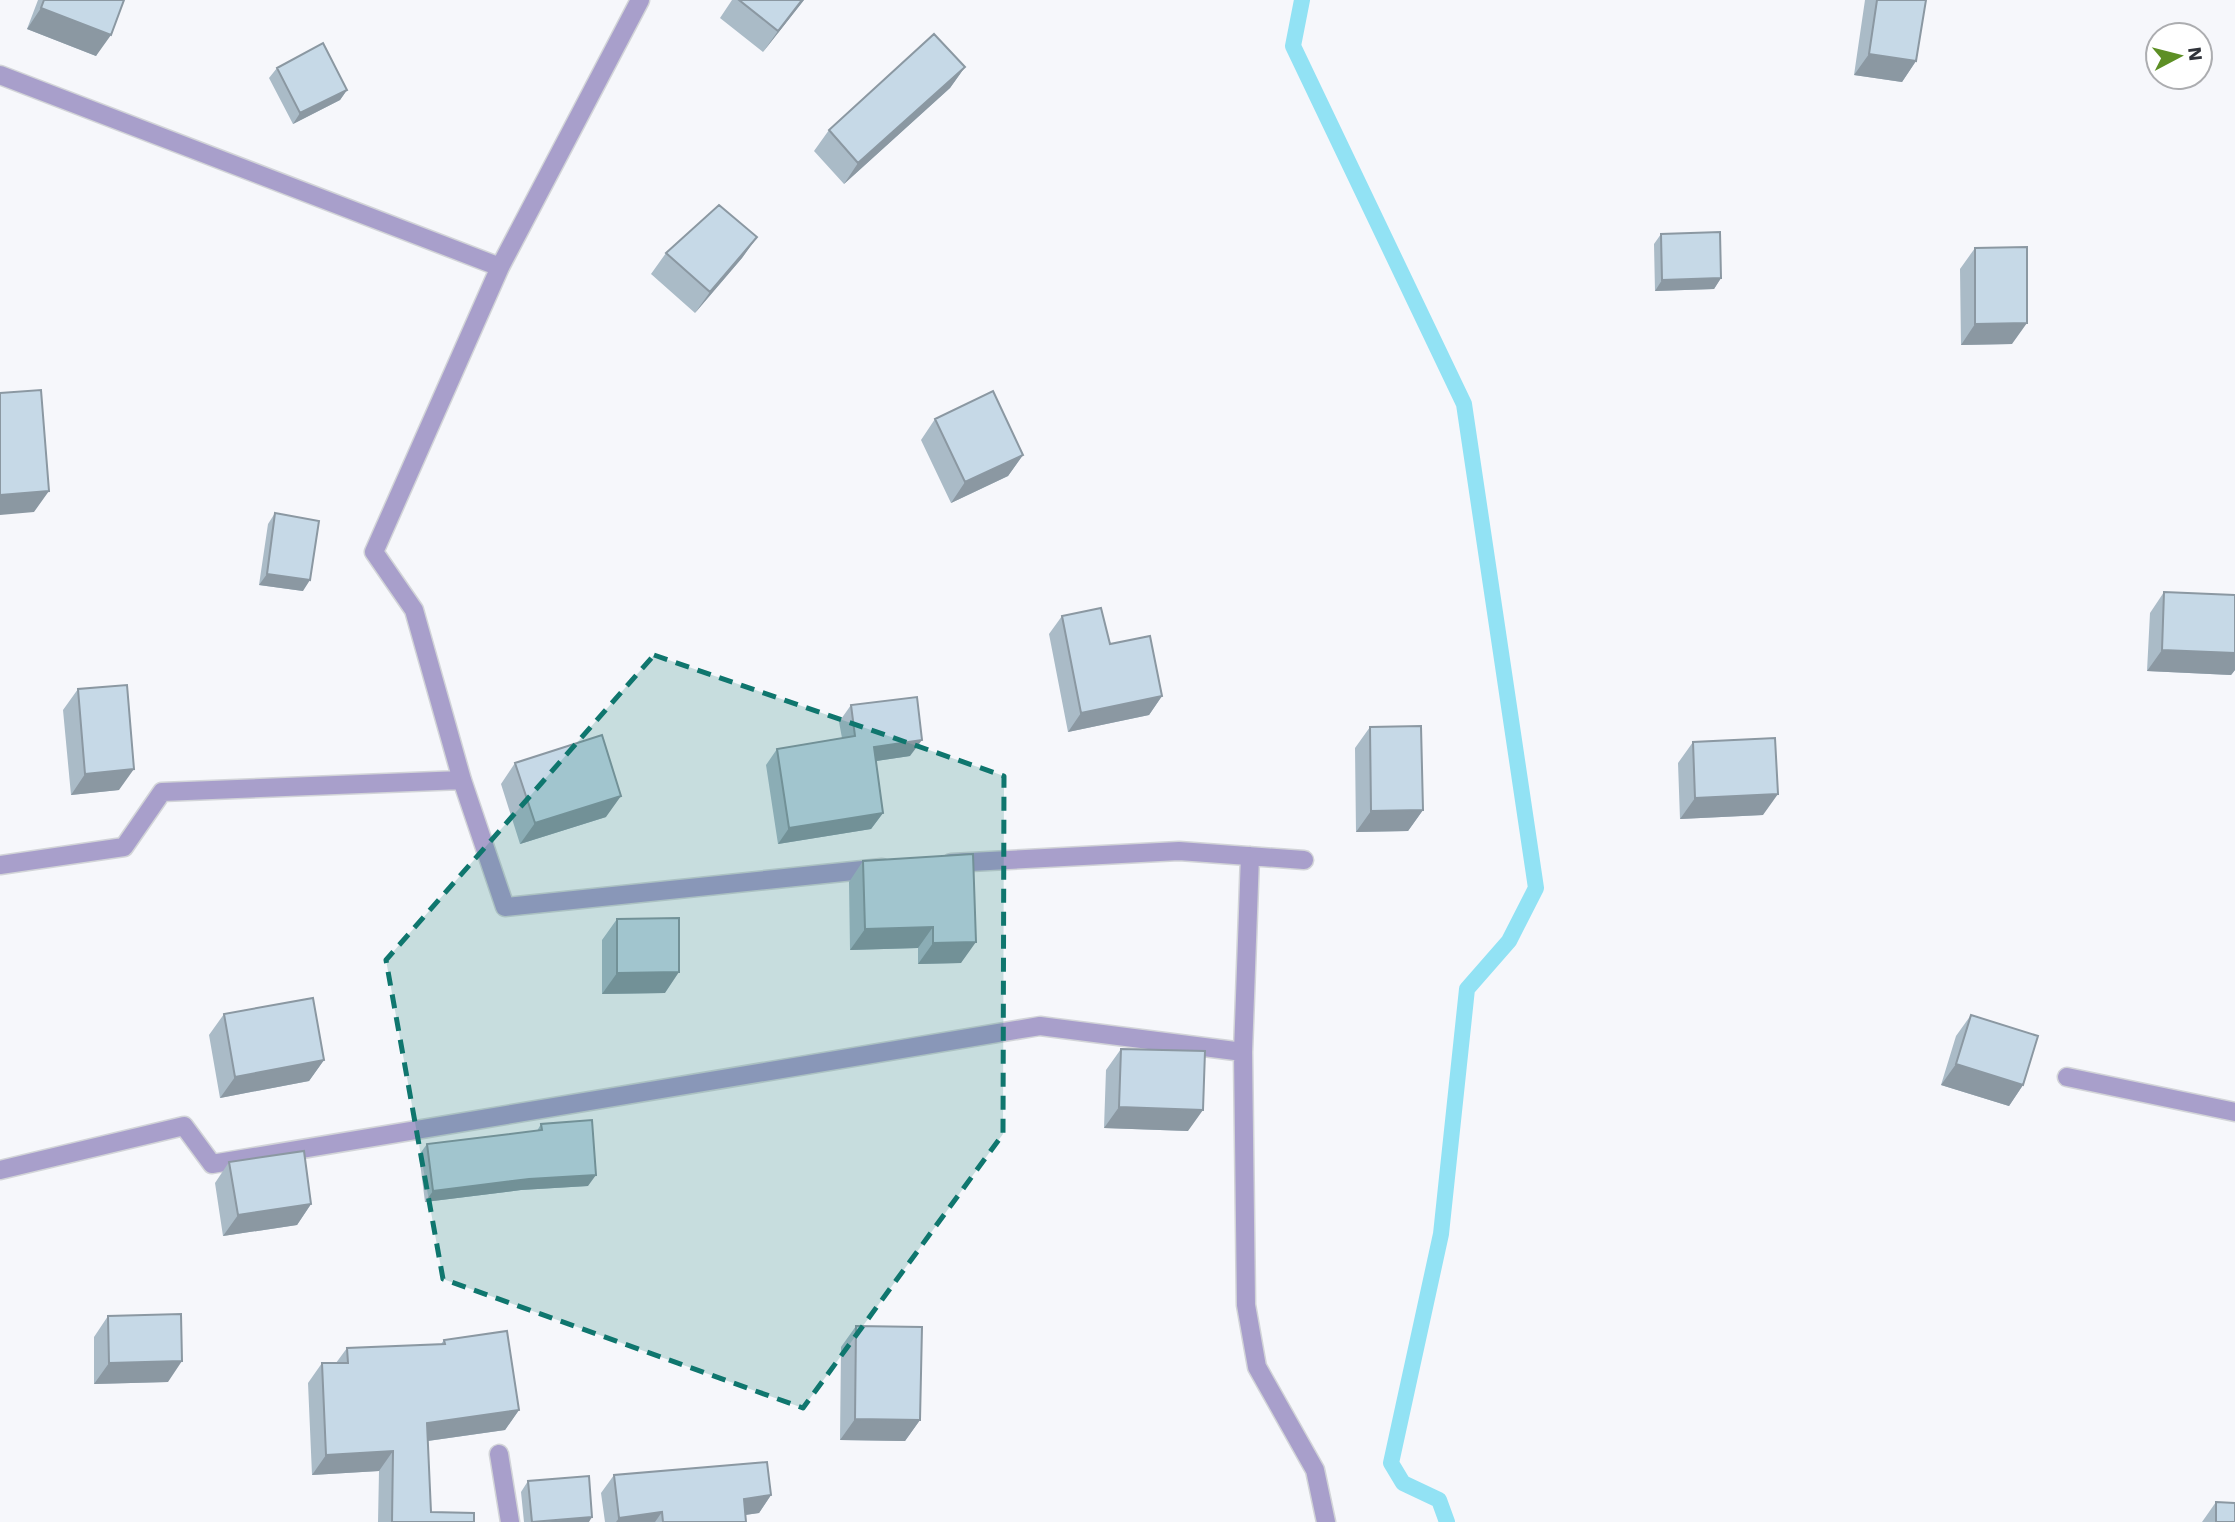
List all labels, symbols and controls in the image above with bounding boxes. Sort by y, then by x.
north arrow [2144,21,2214,91]
text: N [2183,46,2208,62]

